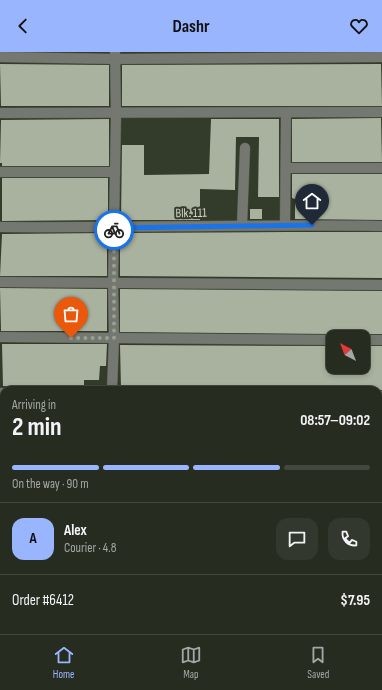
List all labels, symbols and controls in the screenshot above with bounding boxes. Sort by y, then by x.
icon: back [12,15,34,37]
icon: heart [348,15,370,37]
text: Dashr [172,16,210,37]
pin [295,184,329,225]
icon: home [301,190,323,212]
street label: Blk. 111 [175,205,207,221]
courier [94,210,134,250]
icon: bike [103,219,125,241]
pin [54,297,88,338]
icon: bag [60,303,82,325]
north arrow [326,330,370,374]
map controls [326,330,370,374]
text: Arriving in [12,397,56,413]
text: 08:57–09:02 [300,411,370,430]
text: 2 min [12,412,62,443]
text: On the way · 90 m [12,476,89,492]
button: chat [276,518,318,560]
button: phone [328,518,370,560]
text: Alex [64,521,87,540]
text: A [29,529,37,548]
text: Courier · 4.8 [64,540,116,556]
text: Order #6412 [12,591,74,610]
text: $7.95 [340,591,370,610]
tab: Home [53,644,75,681]
tab: Map [180,644,202,681]
tab: Saved [307,644,329,681]

